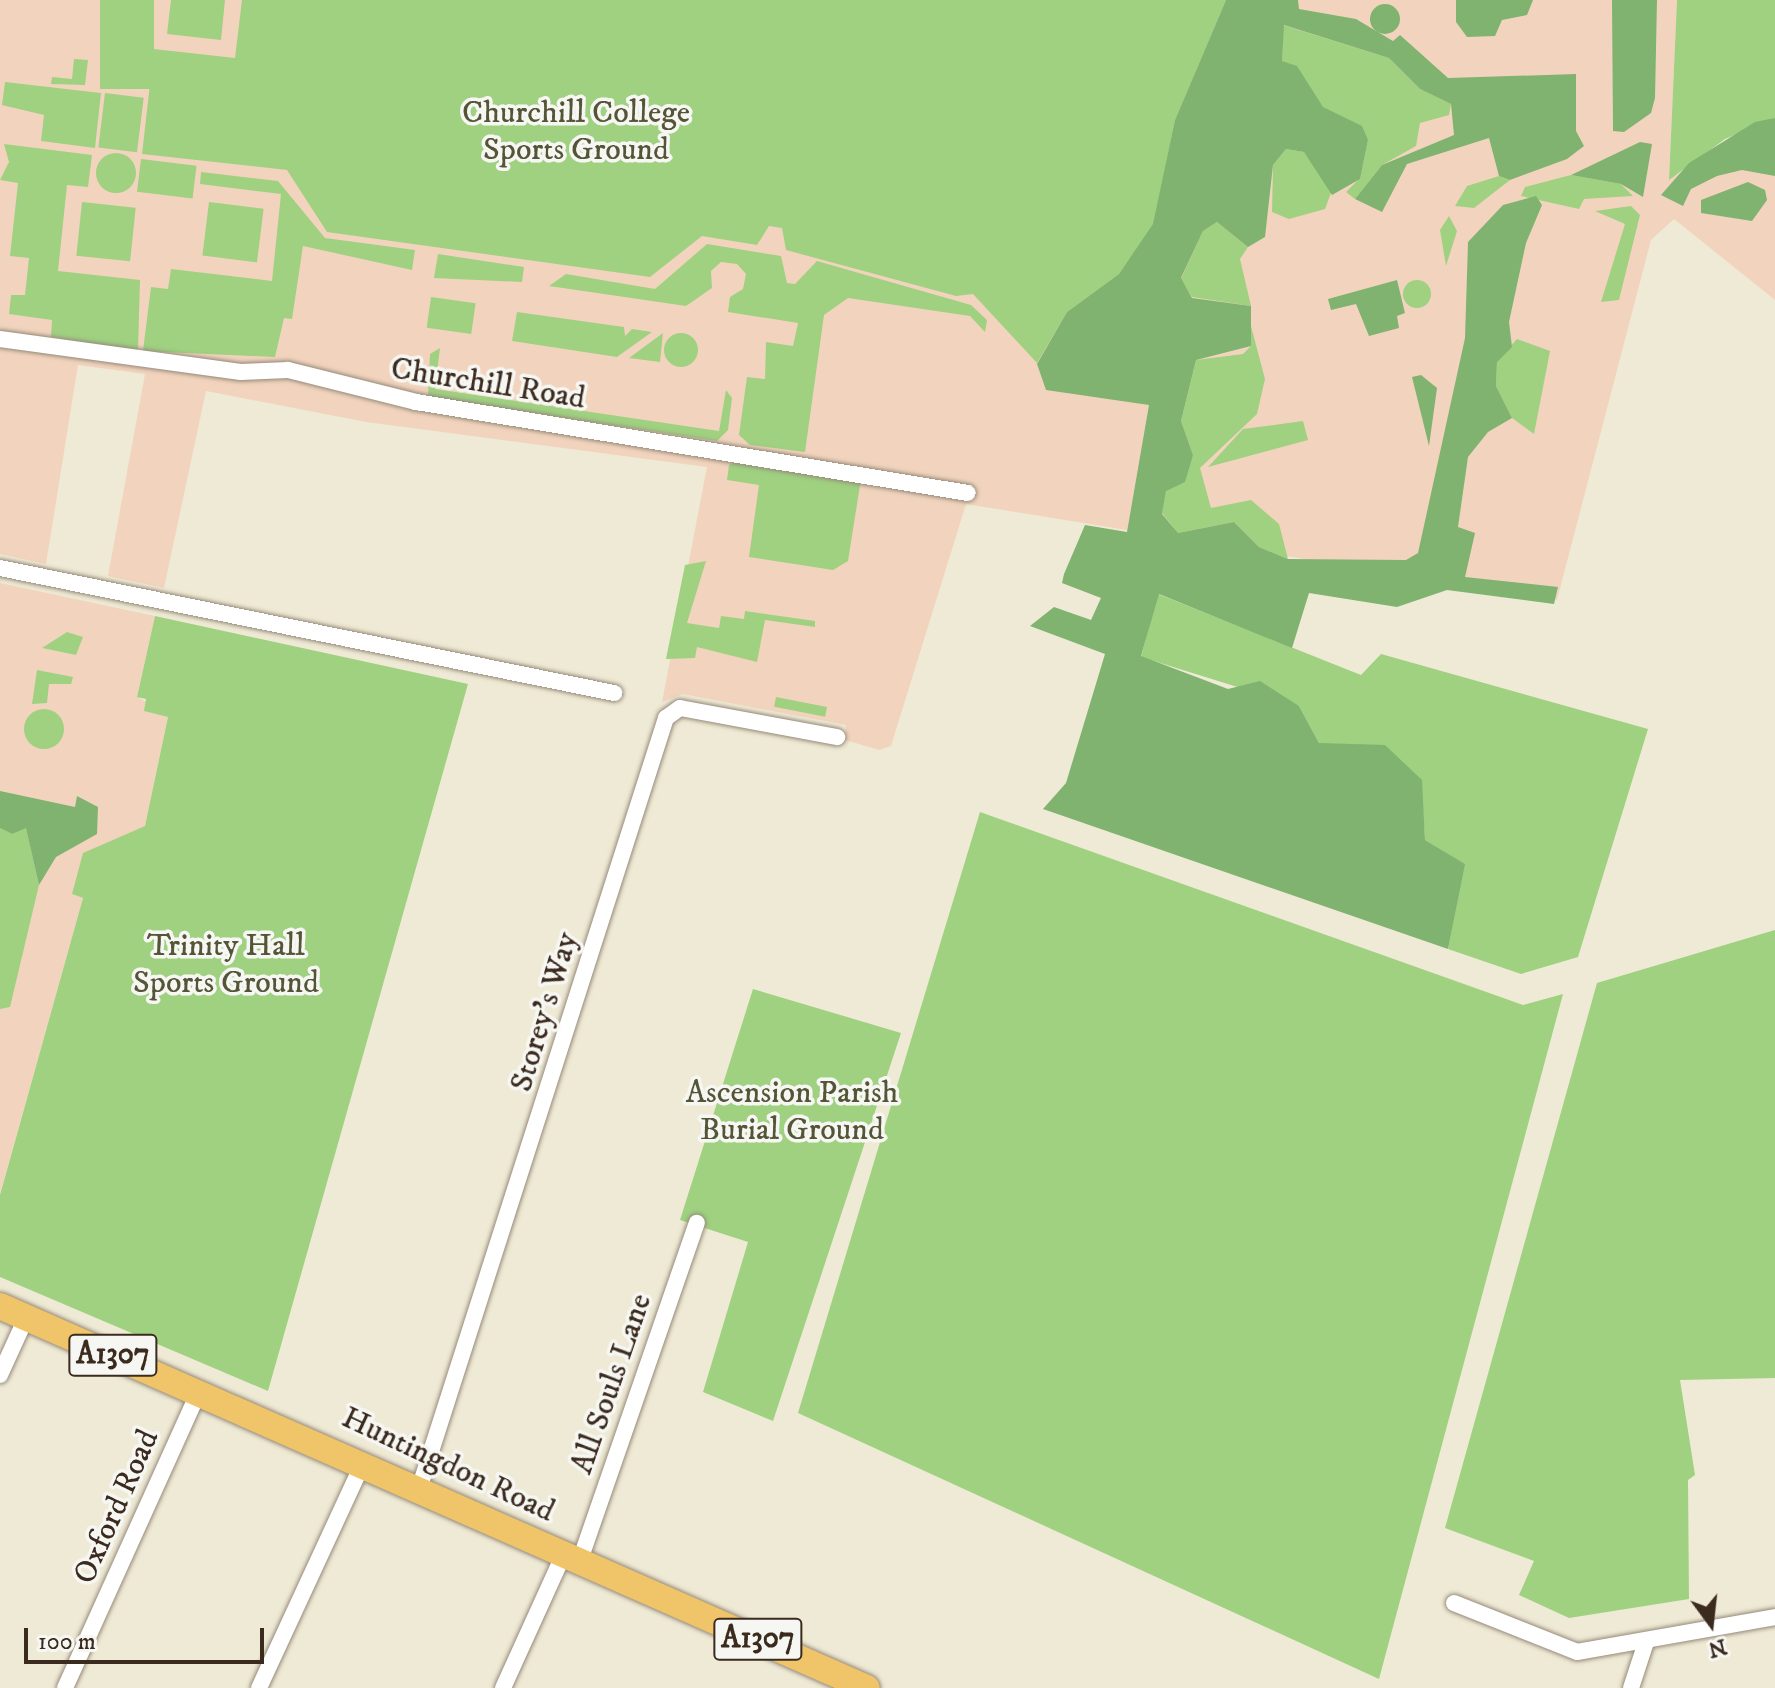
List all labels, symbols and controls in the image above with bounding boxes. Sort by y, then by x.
park label: Churchill College Sports Ground [462,95,690,170]
street label: Churchill Road [388,350,588,418]
park label: Trinity Hall Sports Ground [133,928,319,1003]
street label: Storey's Way [503,928,587,1096]
park label: Ascension Parish Burial Ground [686,1075,898,1150]
street label: All Souls Lane [563,1289,661,1479]
road number: A1307 [67,1329,159,1381]
street label: Huntingdon Road [335,1399,561,1531]
street label: Oxford Road [66,1424,168,1590]
north arrow [1671,1584,1751,1664]
scale bar [28,1612,268,1662]
road number: A1307 [712,1613,804,1665]
text: 100 m [38,1627,96,1657]
text: N [1705,1632,1730,1663]

